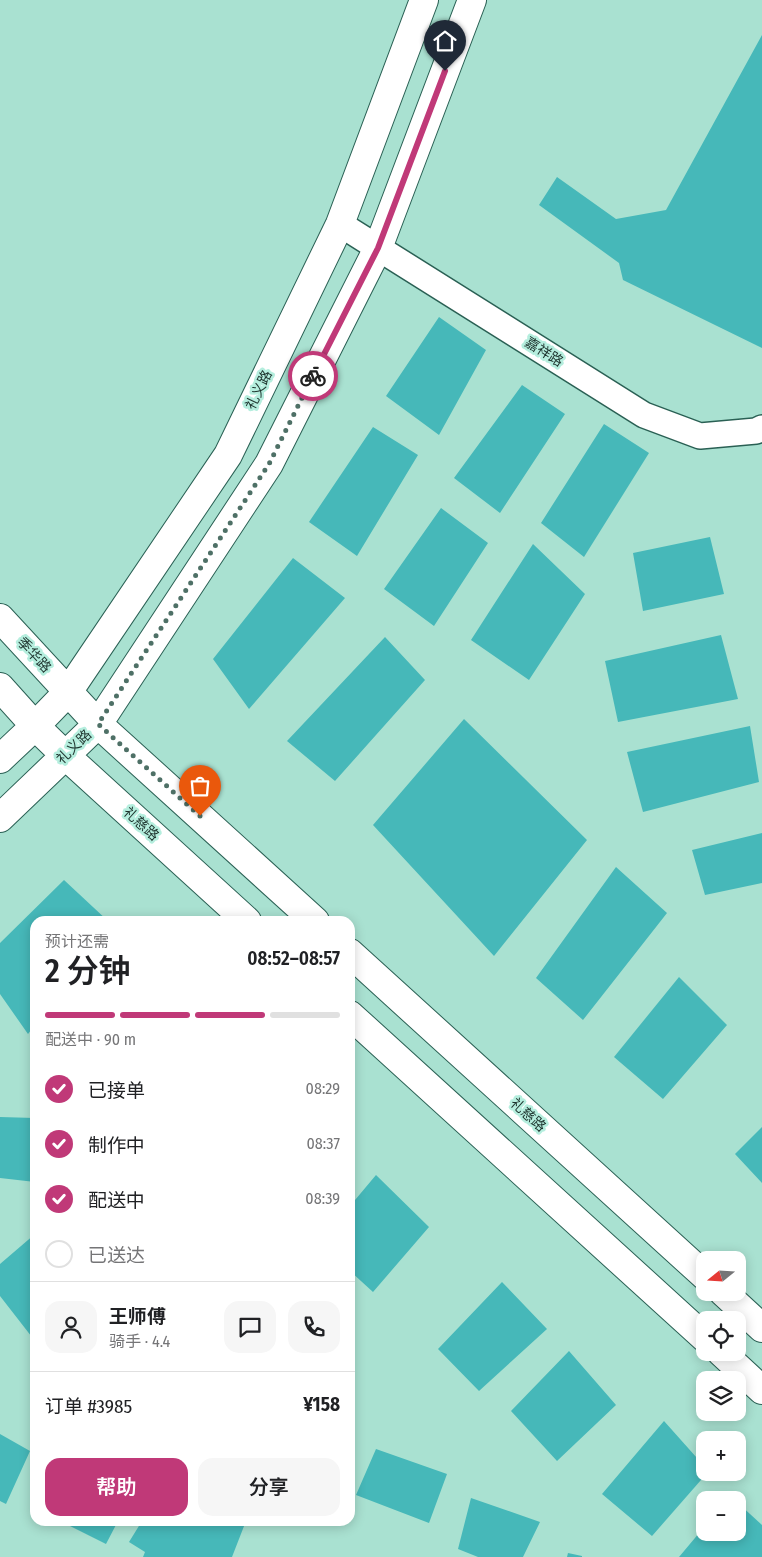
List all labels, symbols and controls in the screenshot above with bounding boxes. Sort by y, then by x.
pin [424,20,466,71]
icon: home [431,27,459,55]
street label: 嘉祥路 [522,334,566,370]
courier [288,351,338,401]
icon: bike [299,362,327,390]
street label: 礼义路 [242,367,276,413]
street label: 季华路 [13,634,55,676]
street label: 礼义路 [53,726,95,768]
pin [179,765,221,816]
icon: bag [186,772,214,800]
street label: 礼慈路 [120,804,162,844]
text: 预计还需 [45,932,109,951]
text: 08:52–08:57 [247,947,340,970]
text: 2 分钟 [45,952,131,990]
text: 配送中 · 90 m [45,1030,136,1049]
icon: check [45,1075,73,1103]
text: 已接单 [88,1079,145,1102]
text: 08:29 [306,1079,340,1098]
street label: 礼慈路 [507,1095,549,1135]
icon: check [45,1130,73,1158]
text: 制作中 [88,1134,145,1157]
text: 08:37 [307,1134,340,1153]
icon: check [45,1185,73,1213]
text: 配送中 [88,1189,145,1212]
text: 08:39 [305,1189,340,1208]
text: 已送达 [88,1244,145,1267]
north arrow [696,1251,746,1301]
map controls [696,1251,746,1541]
button: person [45,1301,97,1353]
button: chat [224,1301,276,1353]
button: phone [288,1301,340,1353]
text: 王师傅 [109,1305,166,1328]
button: locate [696,1311,746,1361]
text: 骑手 · 4.4 [109,1332,170,1351]
button: layers [696,1371,746,1421]
text: ¥158 [303,1393,340,1416]
text: 订单 #3985 [45,1395,132,1418]
button: + [696,1431,746,1481]
button: 帮助 [45,1458,188,1516]
button: 分享 [198,1458,340,1516]
button: − [696,1491,746,1541]

